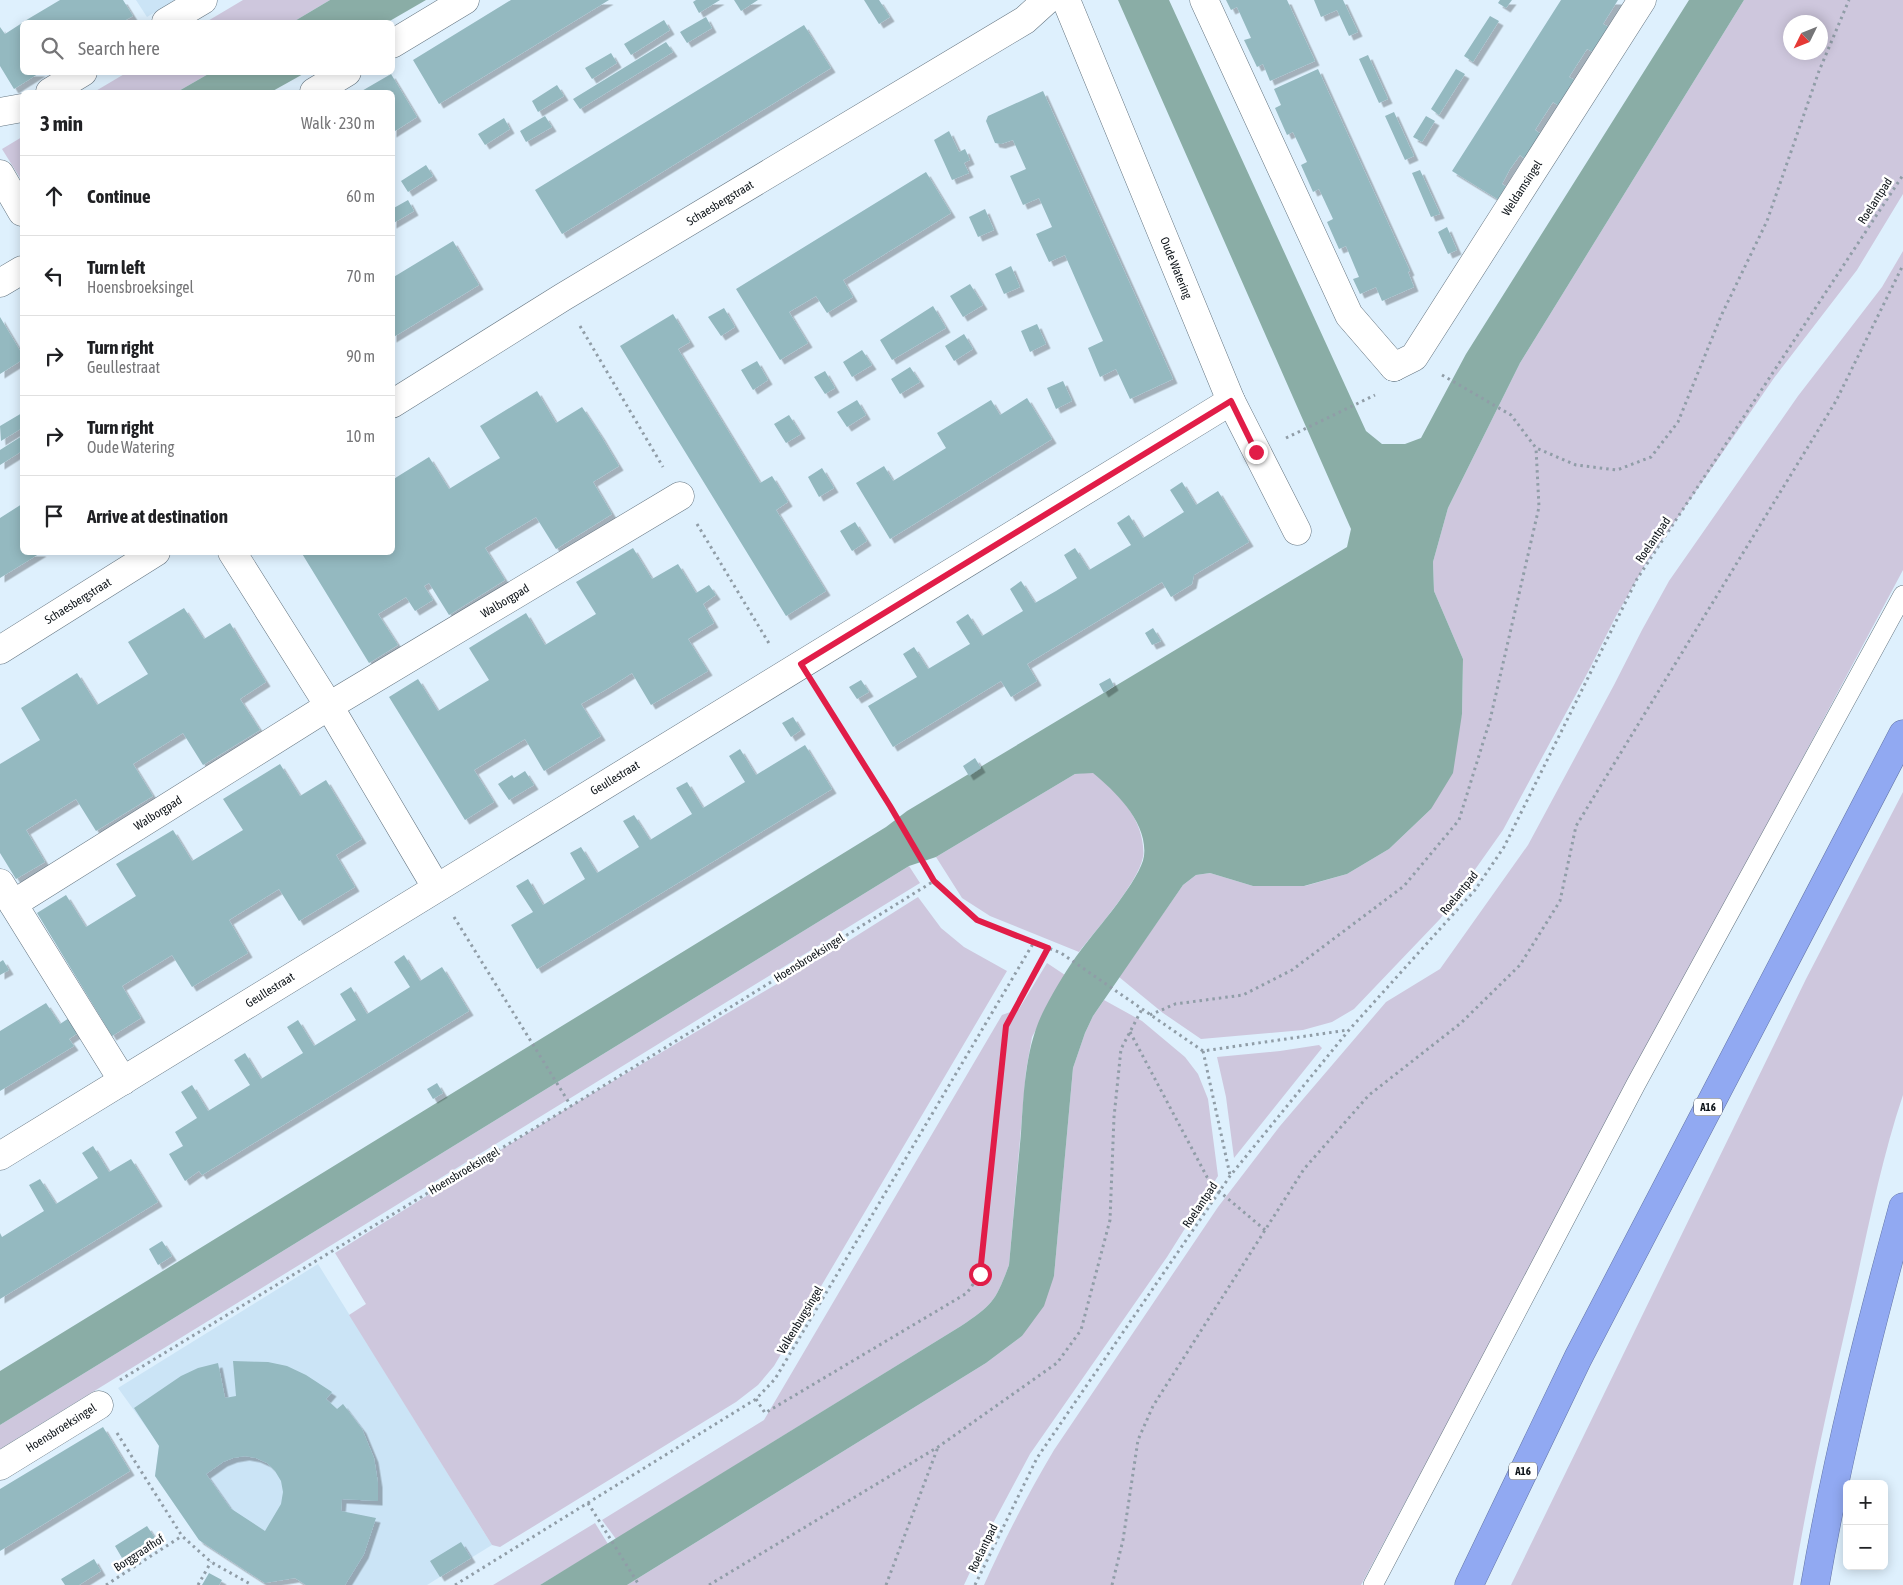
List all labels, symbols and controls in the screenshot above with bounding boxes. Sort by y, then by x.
north arrow [1783,15,1828,60]
search box [20,20,395,75]
icon: search [38,34,66,62]
text: Search here [78,37,160,59]
text: 3 min [40,111,83,135]
text: Walk · 230 m [301,114,375,132]
street label: Weldamsingel [1499,157,1546,218]
street label: Roelantpad [1855,175,1895,227]
street label: Schaesbergstraat [684,177,756,228]
icon: ahead [40,182,68,210]
text: Continue [87,185,151,207]
text: 60 m [346,187,375,205]
street label: Oude Watering [1157,235,1195,302]
text: Turn left [87,256,145,278]
icon: left [40,262,68,290]
text: 70 m [346,267,375,285]
text: Hoensbroeksingel [87,278,194,296]
text: Turn right [87,336,154,358]
icon: right [40,342,68,370]
text: 90 m [346,347,375,365]
text: Geullestraat [87,358,160,376]
text: Turn right [87,416,154,438]
icon: right [40,422,68,450]
text: 10 m [346,427,375,445]
text: Oude Watering [87,438,174,456]
route end [1245,441,1268,464]
icon: arrive [40,502,68,530]
text: Arrive at destination [87,505,228,527]
street label: Roelantpad [1633,514,1673,566]
street label: Schaesbergstraat [42,575,114,627]
street label: Walborgpad [478,581,532,621]
street label: Geullestraat [588,758,643,798]
street label: Walborgpad [132,793,184,833]
street label: Roelantpad [1437,868,1481,918]
street label: Hoensbroeksingel [771,930,847,985]
street label: Geullestraat [243,969,297,1010]
road number: A16 [1694,1098,1722,1116]
street label: Hoensbroeksingel [426,1144,503,1198]
street label: Roelantpad [1180,1179,1220,1231]
route start [969,1263,992,1286]
street label: Valkenburgsingel [774,1283,826,1357]
street label: Hoensbroeksingel [23,1400,99,1455]
road number: A16 [1509,1462,1537,1480]
map controls [1843,1480,1888,1570]
button: + [1843,1480,1888,1525]
street label: Roelantpad [965,1522,1001,1574]
button: − [1843,1525,1888,1570]
street label: Borggraafhof [111,1531,167,1574]

